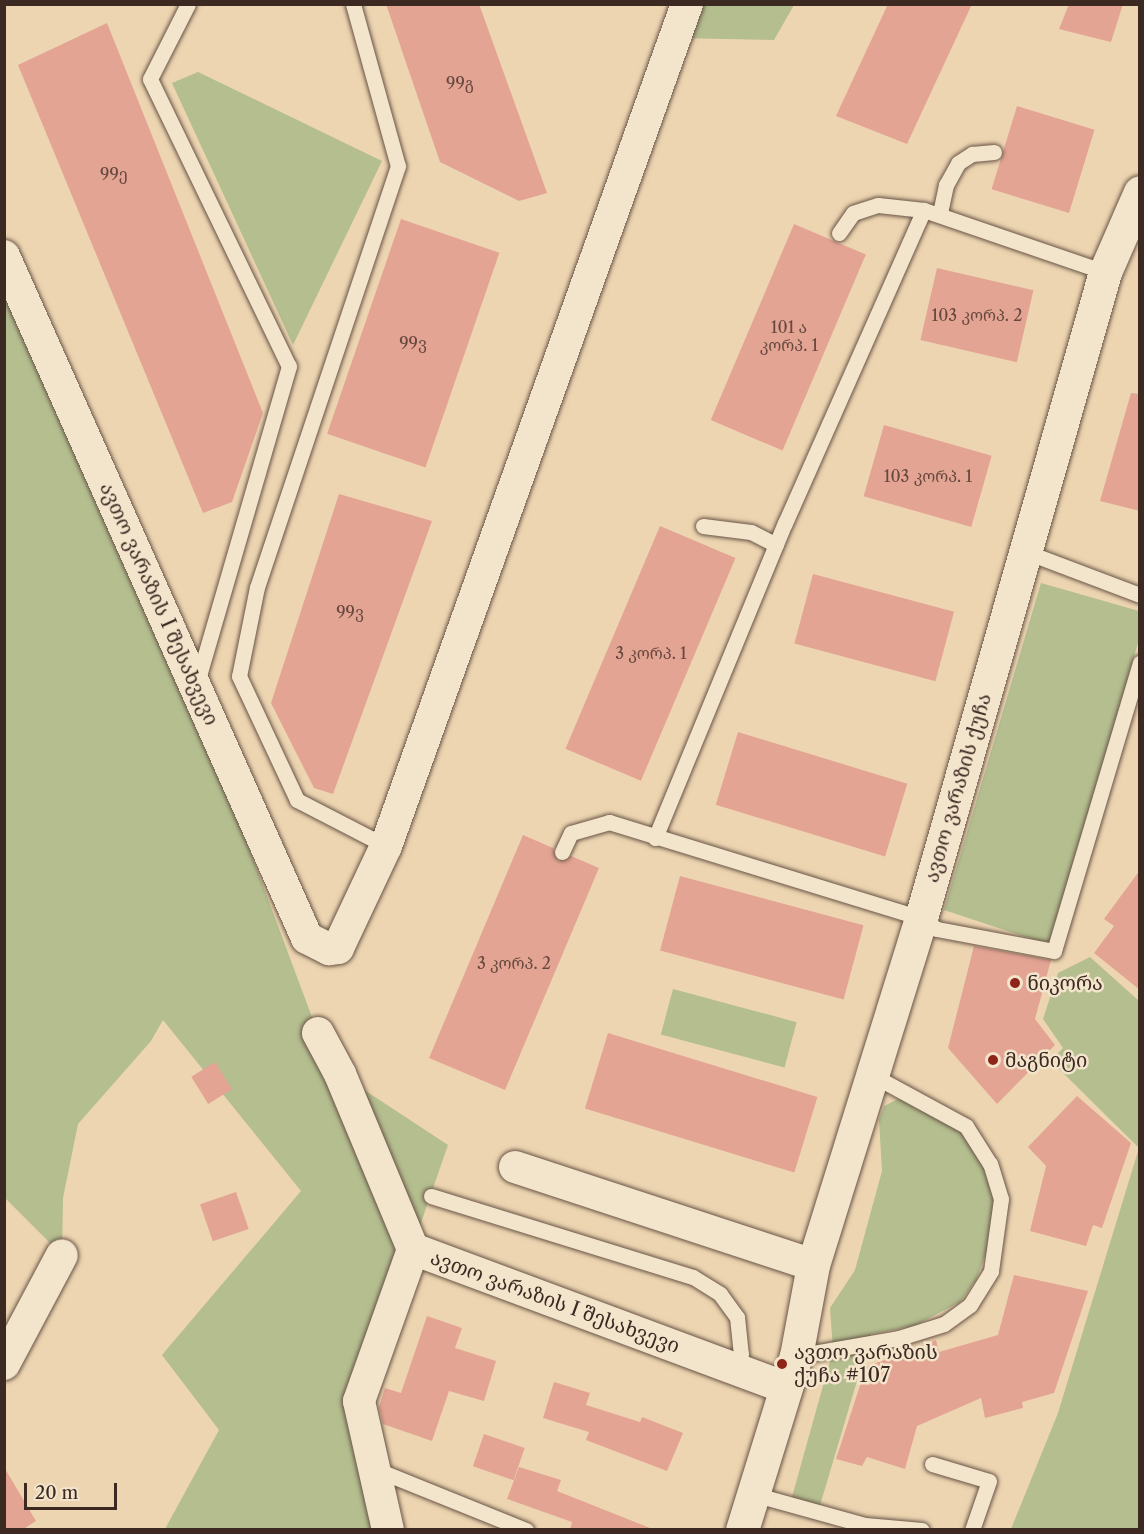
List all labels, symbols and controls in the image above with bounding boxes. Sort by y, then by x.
house number: 99გ [446,73,474,93]
house number: 99ე [100,164,128,184]
house number: 103 კორპ. 2 [931,305,1023,325]
house number: 101 ა კორპ. 1 [760,317,818,355]
house number: 99ვ [399,333,427,353]
house number: 103 კორპ. 1 [884,466,972,486]
street label: ავთო ვარაზის I შესახვევი [94,479,224,729]
house number: 99ვ [336,602,364,622]
house number: 3 კორპ. 1 [615,643,687,663]
street label: ავთო ვარაზის ქუჩა [920,691,996,885]
house number: 3 კორპ. 2 [477,953,551,973]
place label: ნიკორა [1027,971,1103,995]
marker: ნიკორა [1008,976,1022,990]
place label: მაგნიტი [1005,1048,1087,1072]
marker: მაგნიტი [986,1053,1000,1067]
street label: ავთო ვარაზის I შესახვევი [427,1246,683,1358]
place label: ავთო ვარაზის ქუჩა #107 [794,1340,938,1387]
marker: ავთო ვარაზის ქუჩა #107 [775,1357,789,1371]
scale bar [27,1471,120,1509]
text: 20 m [35,1482,78,1504]

